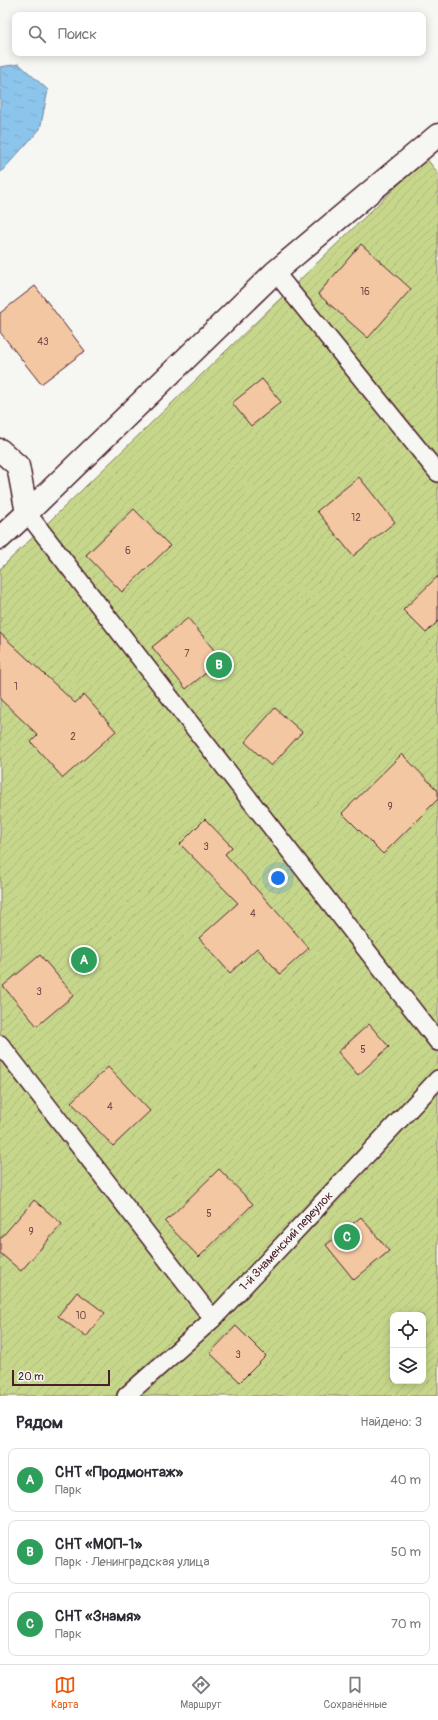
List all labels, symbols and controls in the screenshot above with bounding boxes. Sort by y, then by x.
search box [12,12,426,56]
icon: search [26,23,48,45]
text: Поиск [58,25,97,44]
house number: 16 [360,286,370,298]
house number: 43 [37,336,49,348]
house number: 12 [351,512,361,524]
house number: 6 [125,545,131,557]
house number: 7 [184,648,190,660]
pin: B [206,650,232,680]
house number: 1 [14,681,18,693]
house number: 2 [70,731,76,743]
house number: 9 [387,801,393,813]
house number: 3 [203,841,209,853]
your location [268,868,288,888]
house number: 4 [250,908,256,920]
pin: A [71,945,97,975]
house number: 3 [36,986,42,998]
house number: 5 [360,1044,366,1056]
house number: 4 [107,1101,113,1113]
street label: 1-й Знаменский переулок [236,1189,336,1294]
house number: 5 [206,1208,212,1220]
pin: C [334,1222,360,1252]
house number: 9 [28,1226,34,1238]
house number: 10 [76,1310,87,1322]
map controls [390,1312,426,1384]
button: locate [390,1312,426,1348]
button: layers [390,1348,426,1384]
house number: 3 [235,1349,241,1361]
scale bar [12,1368,110,1387]
text: 20 m [18,1370,44,1383]
text: Рядом [16,1412,63,1433]
text: Найдено: 3 [360,1414,422,1430]
text: СНТ «Продмонтаж» [55,1463,183,1482]
text: A [26,1472,34,1488]
text: 40 m [390,1472,421,1488]
text: Парк [55,1482,82,1498]
text: СНТ «МОП-1» [55,1535,142,1554]
text: B [26,1544,34,1560]
text: 50 m [391,1544,421,1560]
text: Парк · Ленинградская улица [55,1554,210,1570]
text: СНТ «Знамя» [55,1607,141,1626]
text: C [26,1616,34,1632]
text: 70 m [391,1616,421,1632]
text: Парк [55,1626,82,1642]
tab: Карта [51,1674,78,1711]
tab: Маршрут [180,1674,222,1711]
tab: Сохранённые [324,1674,387,1711]

